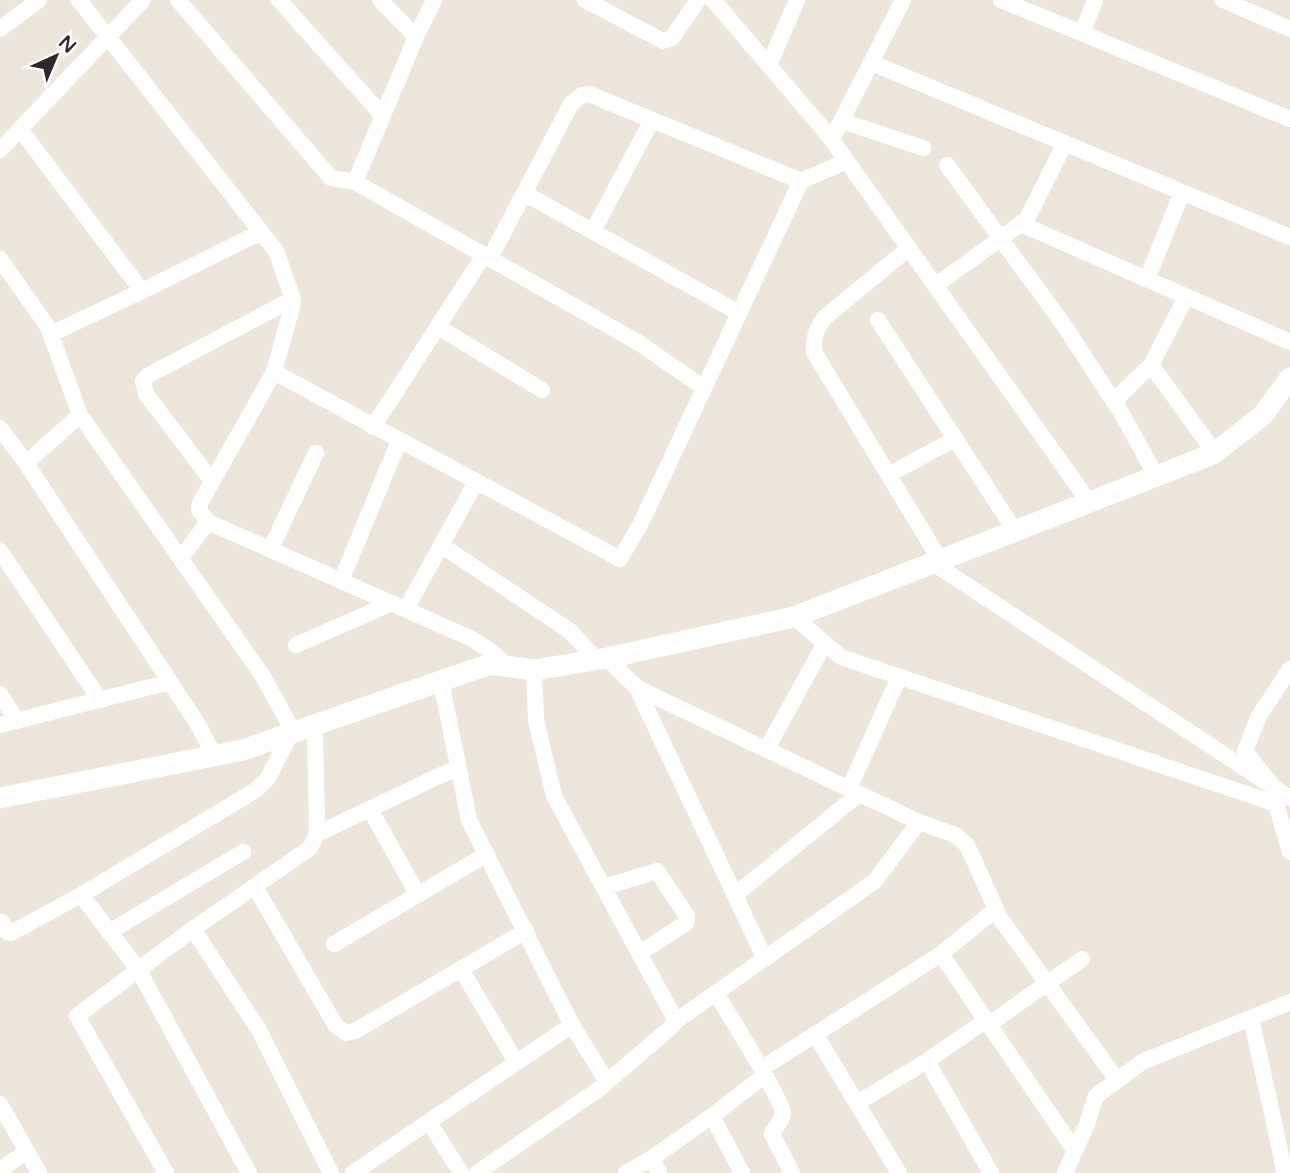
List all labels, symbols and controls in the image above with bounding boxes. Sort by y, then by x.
north arrow [21,21,91,91]
text: N [54,31,80,58]

